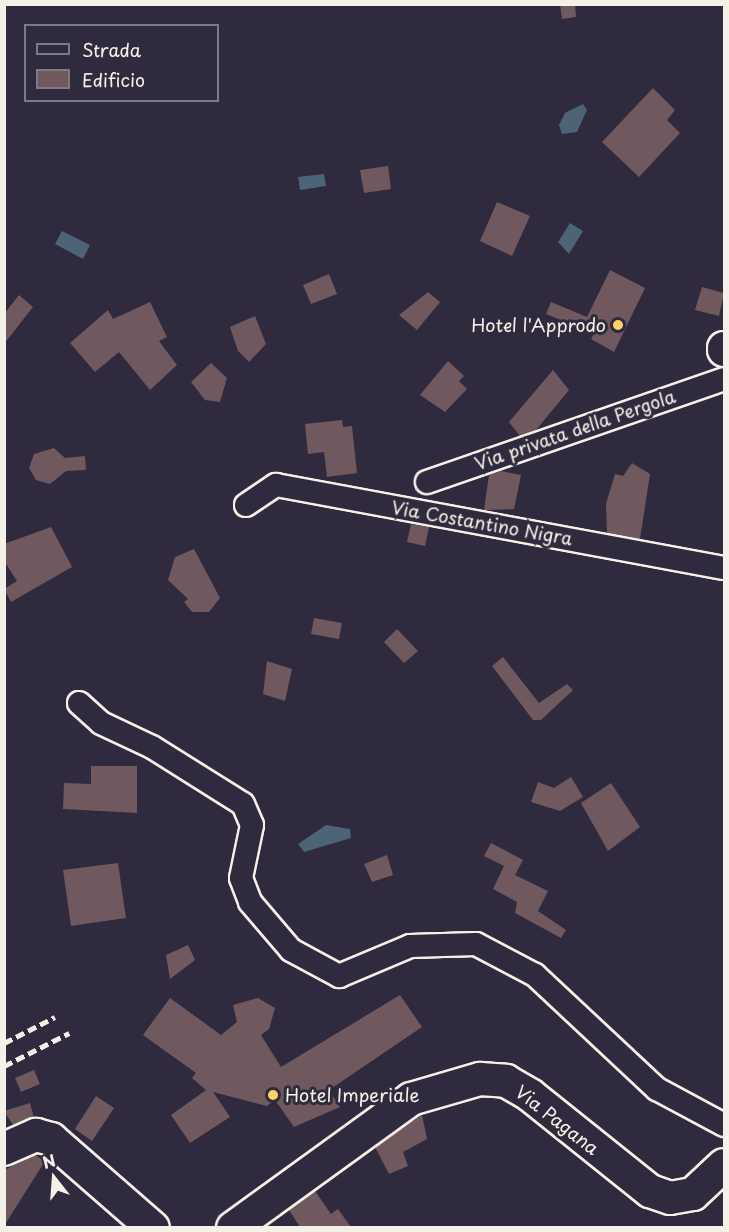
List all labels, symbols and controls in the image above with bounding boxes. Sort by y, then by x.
legend [24,24,219,102]
text: Strada [82,36,141,63]
text: Edificio [82,66,145,93]
place label: Hotel l'Approdo [471,314,606,336]
marker: Hotel l'Approdo [611,318,625,332]
street label: Via privata della Pergola [472,385,678,475]
street label: Via Costantino Nigra [390,496,574,550]
street label: Via Pagana [511,1081,603,1159]
place label: Hotel Imperiale [285,1084,419,1106]
marker: Hotel Imperiale [266,1088,280,1102]
text: N [39,1147,58,1174]
north arrow [24,1148,84,1208]

